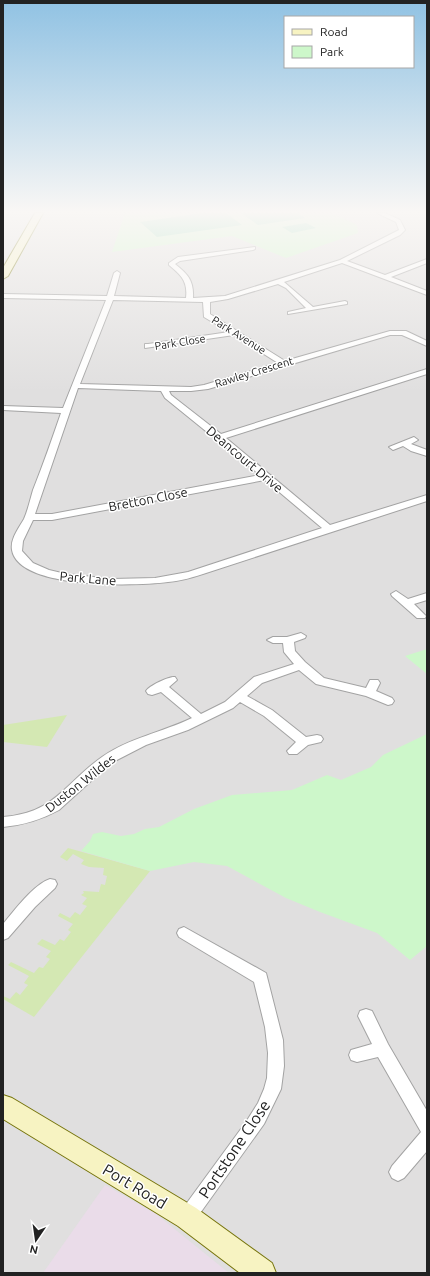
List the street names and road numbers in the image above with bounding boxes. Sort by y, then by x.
street label: Park Avenue [210,314,268,356]
street label: Park Close [154,332,206,352]
street label: Rawley Crescent [213,354,295,390]
street label: Deancourt Drive [204,423,286,495]
street label: Bretton Close [107,484,189,514]
street label: Park Lane [59,569,117,587]
street label: Duston Wildes [42,751,118,815]
street label: Portstone Close [195,1097,273,1201]
street label: Port Road [100,1160,170,1212]

